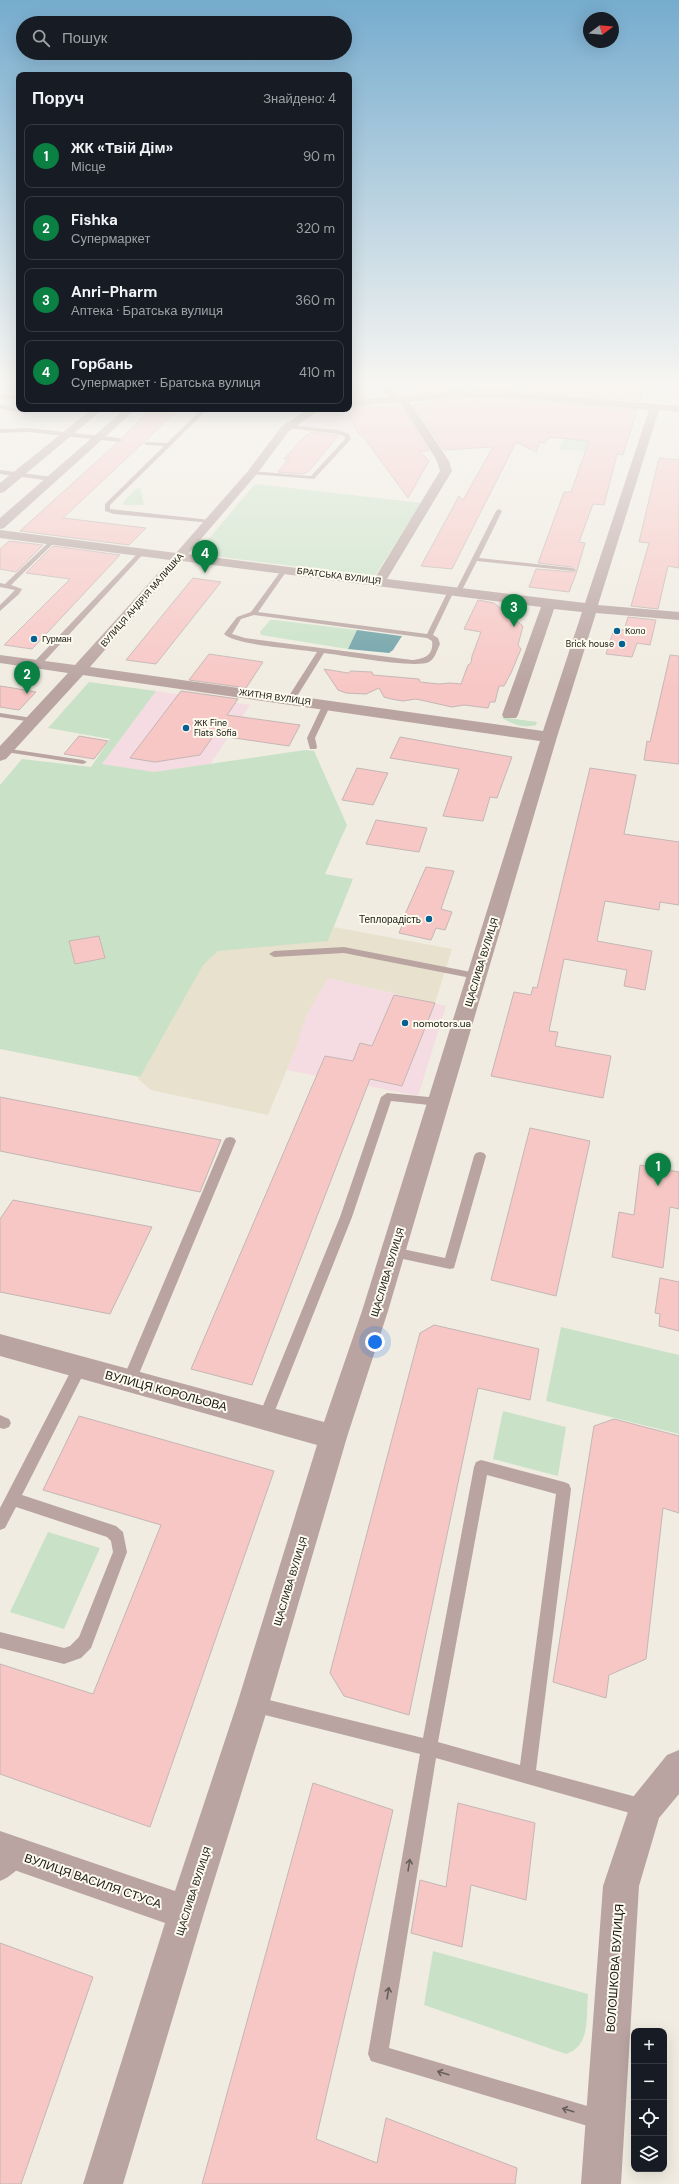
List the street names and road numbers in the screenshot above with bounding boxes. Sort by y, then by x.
street label: ВУЛИЦЯ АНДРІЯ МАЛИШКА [98,551,186,649]
street label: БРАТСЬКА ВУЛИЦЯ [296,565,382,587]
street label: ЖИТНЯ ВУЛИЦЯ [238,686,312,708]
street label: ЩАСЛИВА ВУЛИЦЯ [462,916,501,1008]
street label: ЩАСЛИВА ВУЛИЦЯ [368,1226,407,1318]
street label: ВУЛИЦЯ КОРОЛЬОВА [103,1367,229,1415]
street label: ЩАСЛИВА ВУЛИЦЯ [271,1535,310,1627]
street label: ЩАСЛИВА ВУЛИЦЯ [173,1845,214,1937]
street label: ВУЛИЦЯ ВАСИЛЯ СТУСА [22,1850,164,1912]
street label: ВОЛОШКОВА ВУЛИЦЯ [603,1903,627,2033]

